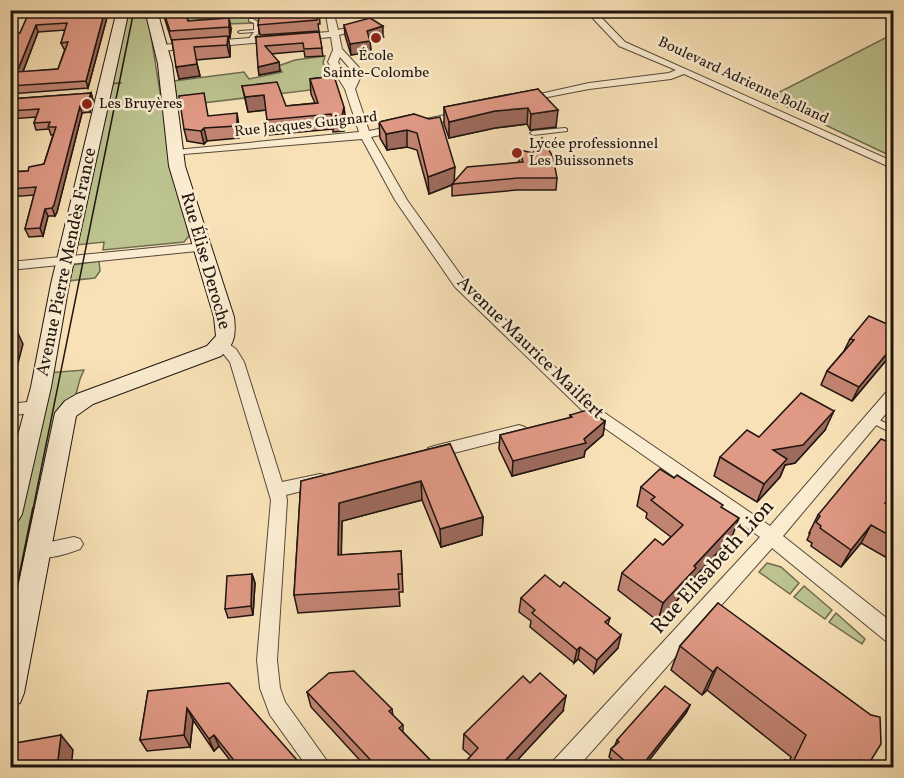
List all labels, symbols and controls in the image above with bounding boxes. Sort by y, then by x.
marker: École Sainte-Colombe [369,31,383,45]
street label: Boulevard Adrienne Bolland [654,32,832,130]
place label: École Sainte-Colombe [323,46,429,84]
place label: Les Bruyères [99,94,182,115]
marker: Les Bruyères [80,97,94,111]
street label: Rue Jacques Guignard [233,107,379,143]
place label: Lycée professionnel Les Buissonnets [529,134,658,172]
street label: Avenue Pierre Mendès France [31,145,103,379]
marker: Lycée professionnel Les Buissonnets [510,146,524,160]
street label: Rue Élise Deroche [173,189,237,333]
street label: Avenue Maurice Mailfert [451,271,609,425]
street label: Rue Elisabeth Lion [645,493,781,641]

